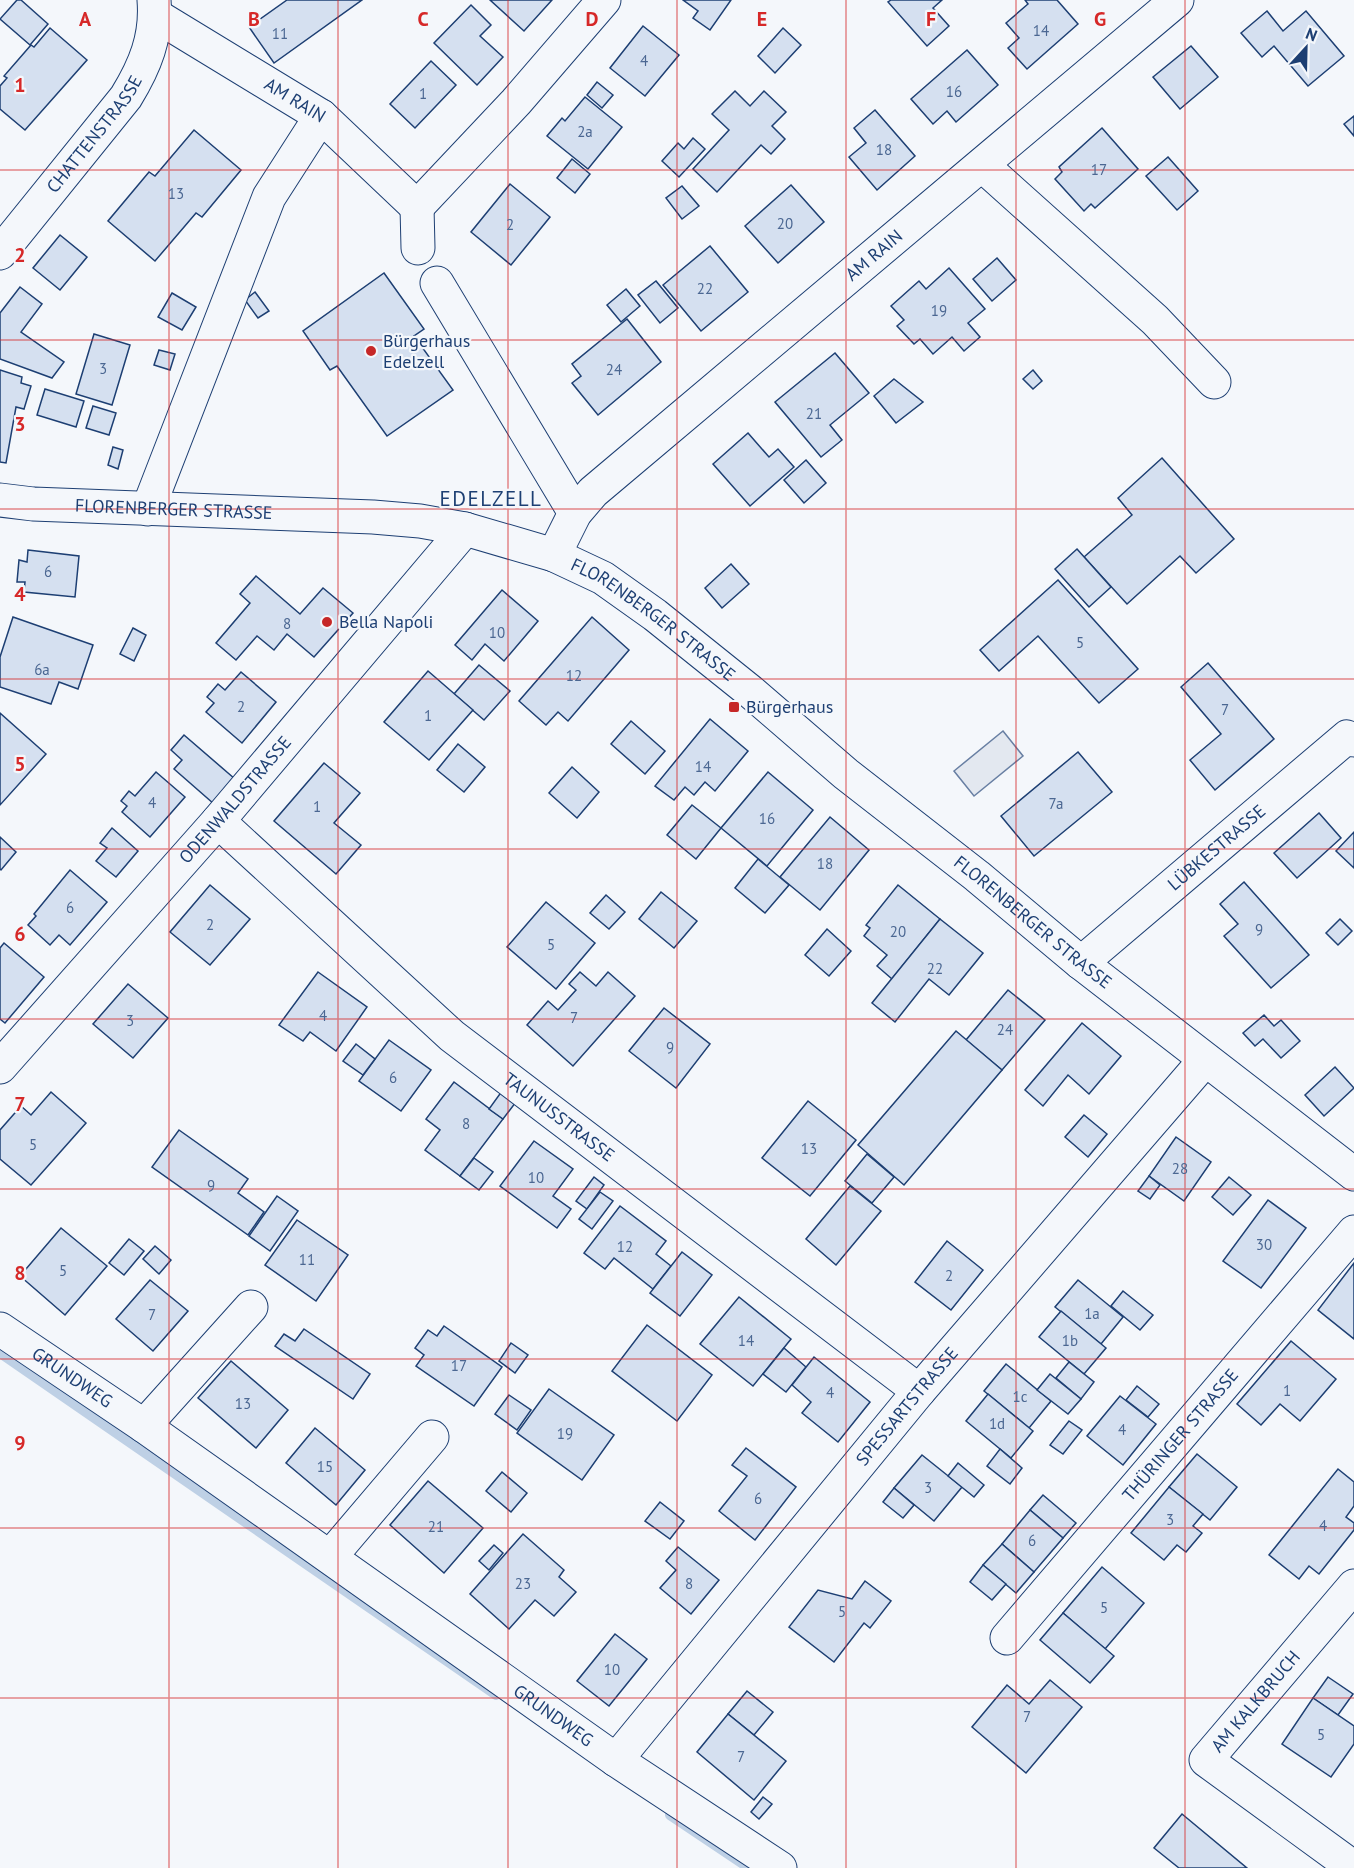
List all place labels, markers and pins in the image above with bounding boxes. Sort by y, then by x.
place label: Bürgerhaus Edelzell [383,329,470,373]
marker: Bürgerhaus Edelzell [364,344,378,358]
place label: Bella Napoli [339,610,433,633]
marker: Bella Napoli [320,615,334,629]
place label: Bürgerhaus [746,695,833,718]
marker: Bürgerhaus [727,700,741,714]

